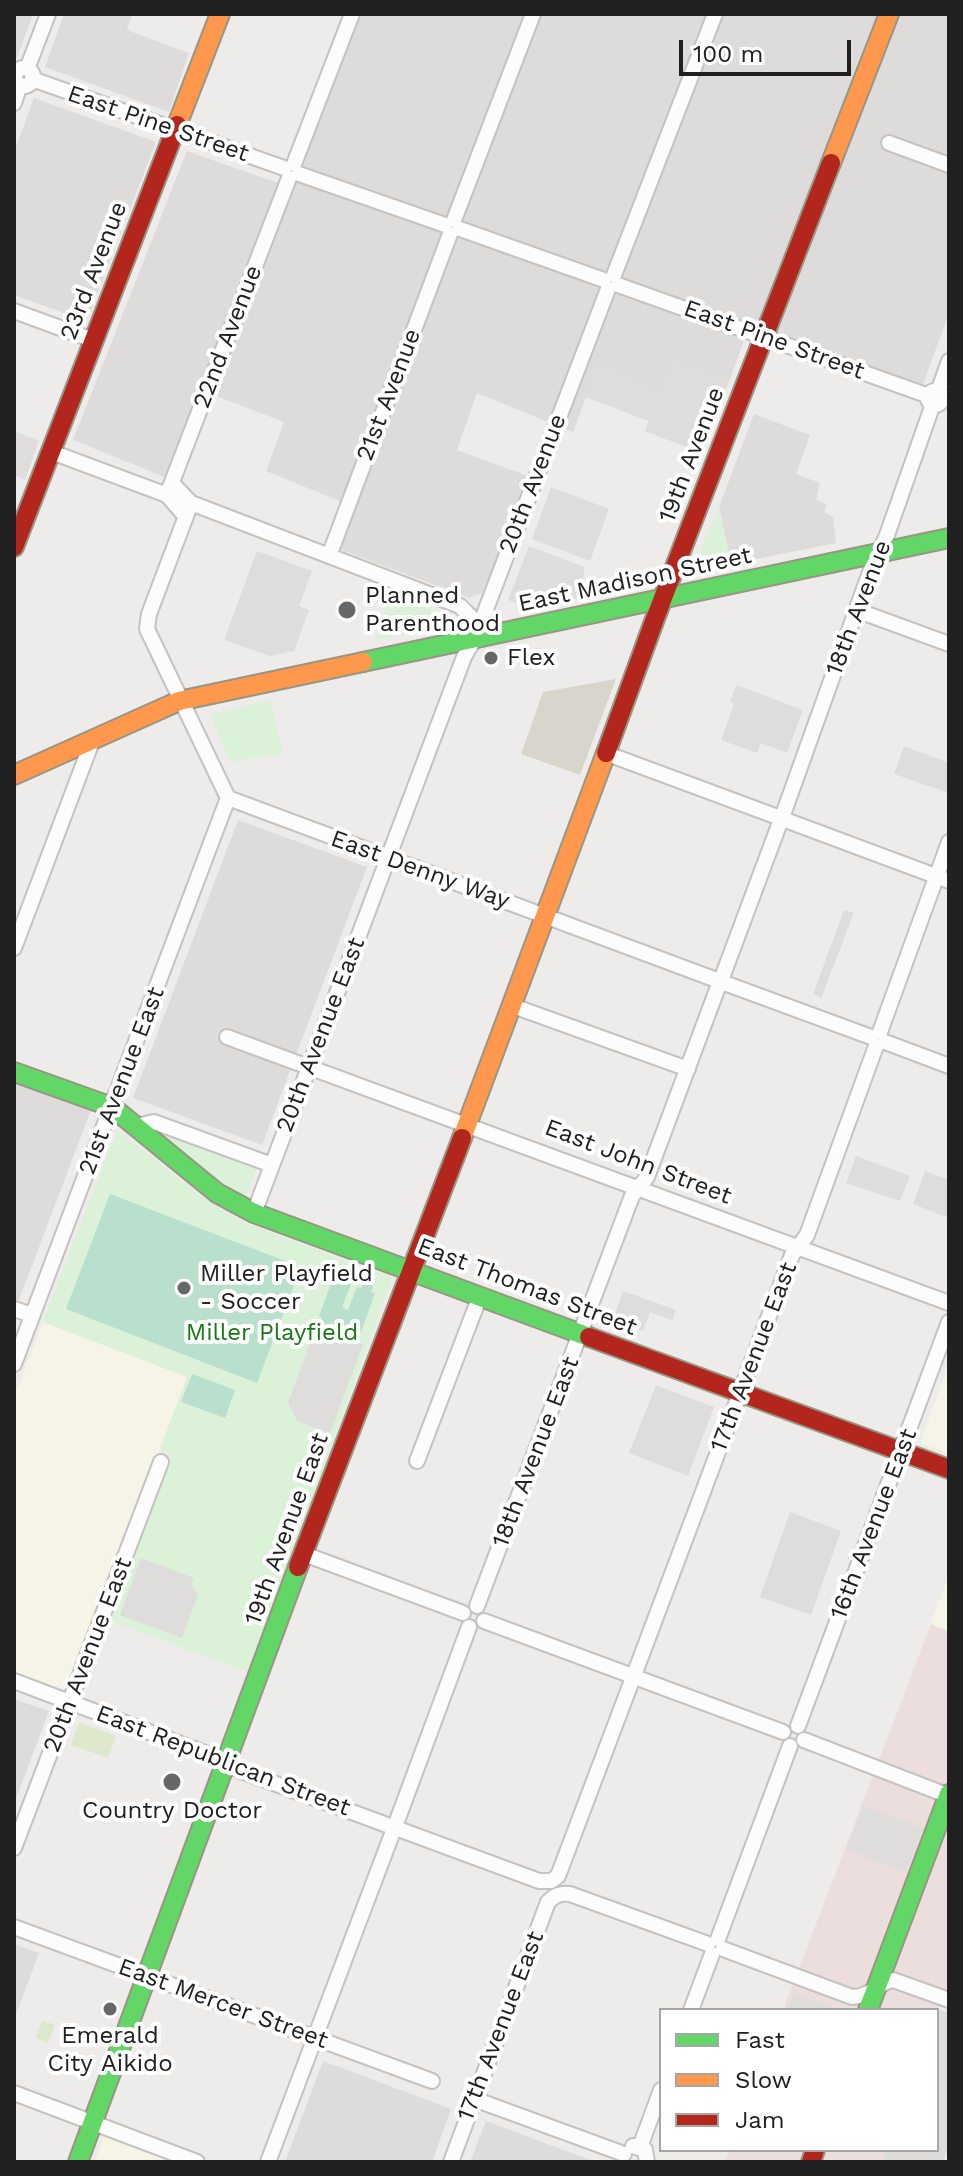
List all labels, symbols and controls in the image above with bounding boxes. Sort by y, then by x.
scale bar [683,24,855,74]
text: 100 m [693,40,763,68]
street label: East Pine Street [64,79,252,169]
street label: 23rd Avenue [54,198,134,344]
street label: 22nd Avenue [188,261,268,413]
street label: East Pine Street [680,294,868,386]
street label: 21st Avenue [351,325,427,465]
street label: 19th Avenue [653,383,731,527]
street label: 20th Avenue [493,410,573,558]
street label: 18th Avenue [820,536,898,680]
street label: East Madison Street [516,541,754,619]
place label: Planned Parenthood [365,582,500,638]
marker: Planned Parenthood [336,599,358,621]
place label: Flex [507,644,555,672]
marker: Flex [482,649,500,667]
street label: East Denny Way [327,824,513,916]
street label: 20th Avenue East [271,933,371,1137]
street label: 21st Avenue East [73,983,171,1179]
street label: East John Street [541,1113,735,1211]
street label: East Thomas Street [413,1232,641,1342]
street label: 17th Avenue East [705,1258,803,1456]
place label: Miller Playfield - Soccer [200,1260,373,1316]
marker: Miller Playfield - Soccer [175,1279,193,1297]
park label: Miller Playfield [186,1319,358,1347]
street label: 18th Avenue East [486,1353,586,1551]
street label: 16th Avenue East [824,1425,924,1623]
street label: 19th Avenue East [239,1429,335,1629]
street label: 20th Avenue East [38,1553,138,1757]
street label: East Republican Street [92,1699,354,1823]
marker: Country Doctor [161,1771,183,1793]
place label: Country Doctor [82,1797,262,1825]
street label: 17th Avenue East [452,1927,550,2125]
street label: East Mercer Street [114,1953,332,2055]
marker: Emerald City Aikido [101,2000,119,2018]
legend [659,2008,939,2152]
place label: Emerald City Aikido [47,2022,173,2078]
text: Fast [735,2026,785,2054]
text: Slow [735,2066,792,2094]
text: Jam [735,2106,785,2134]

